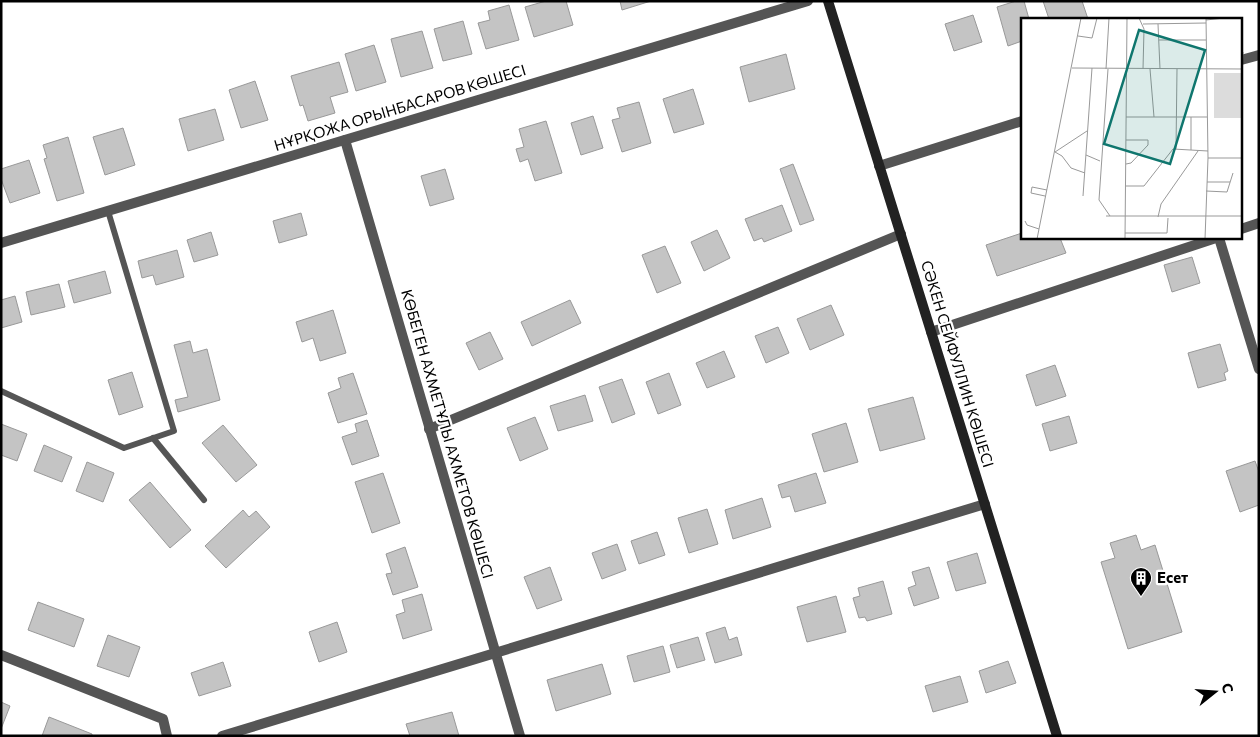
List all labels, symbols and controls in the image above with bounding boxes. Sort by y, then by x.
inset map [1021,18,1242,239]
street label: НҰРҚОЖА ОРЫНБАСАРОВ КӨШЕСІ [272,60,528,154]
street label: СӘКЕН СЕЙФУЛЛИН КӨШЕСІ [918,258,998,469]
street label: КӨБЕГЕН АХМЕТҰЛЫ АХМЕТОВ КӨШЕСІ [398,287,498,580]
building icon: Есет [1129,566,1153,597]
place label: Есет [1157,568,1188,586]
north arrow [1190,667,1240,717]
text: С [1218,681,1237,695]

